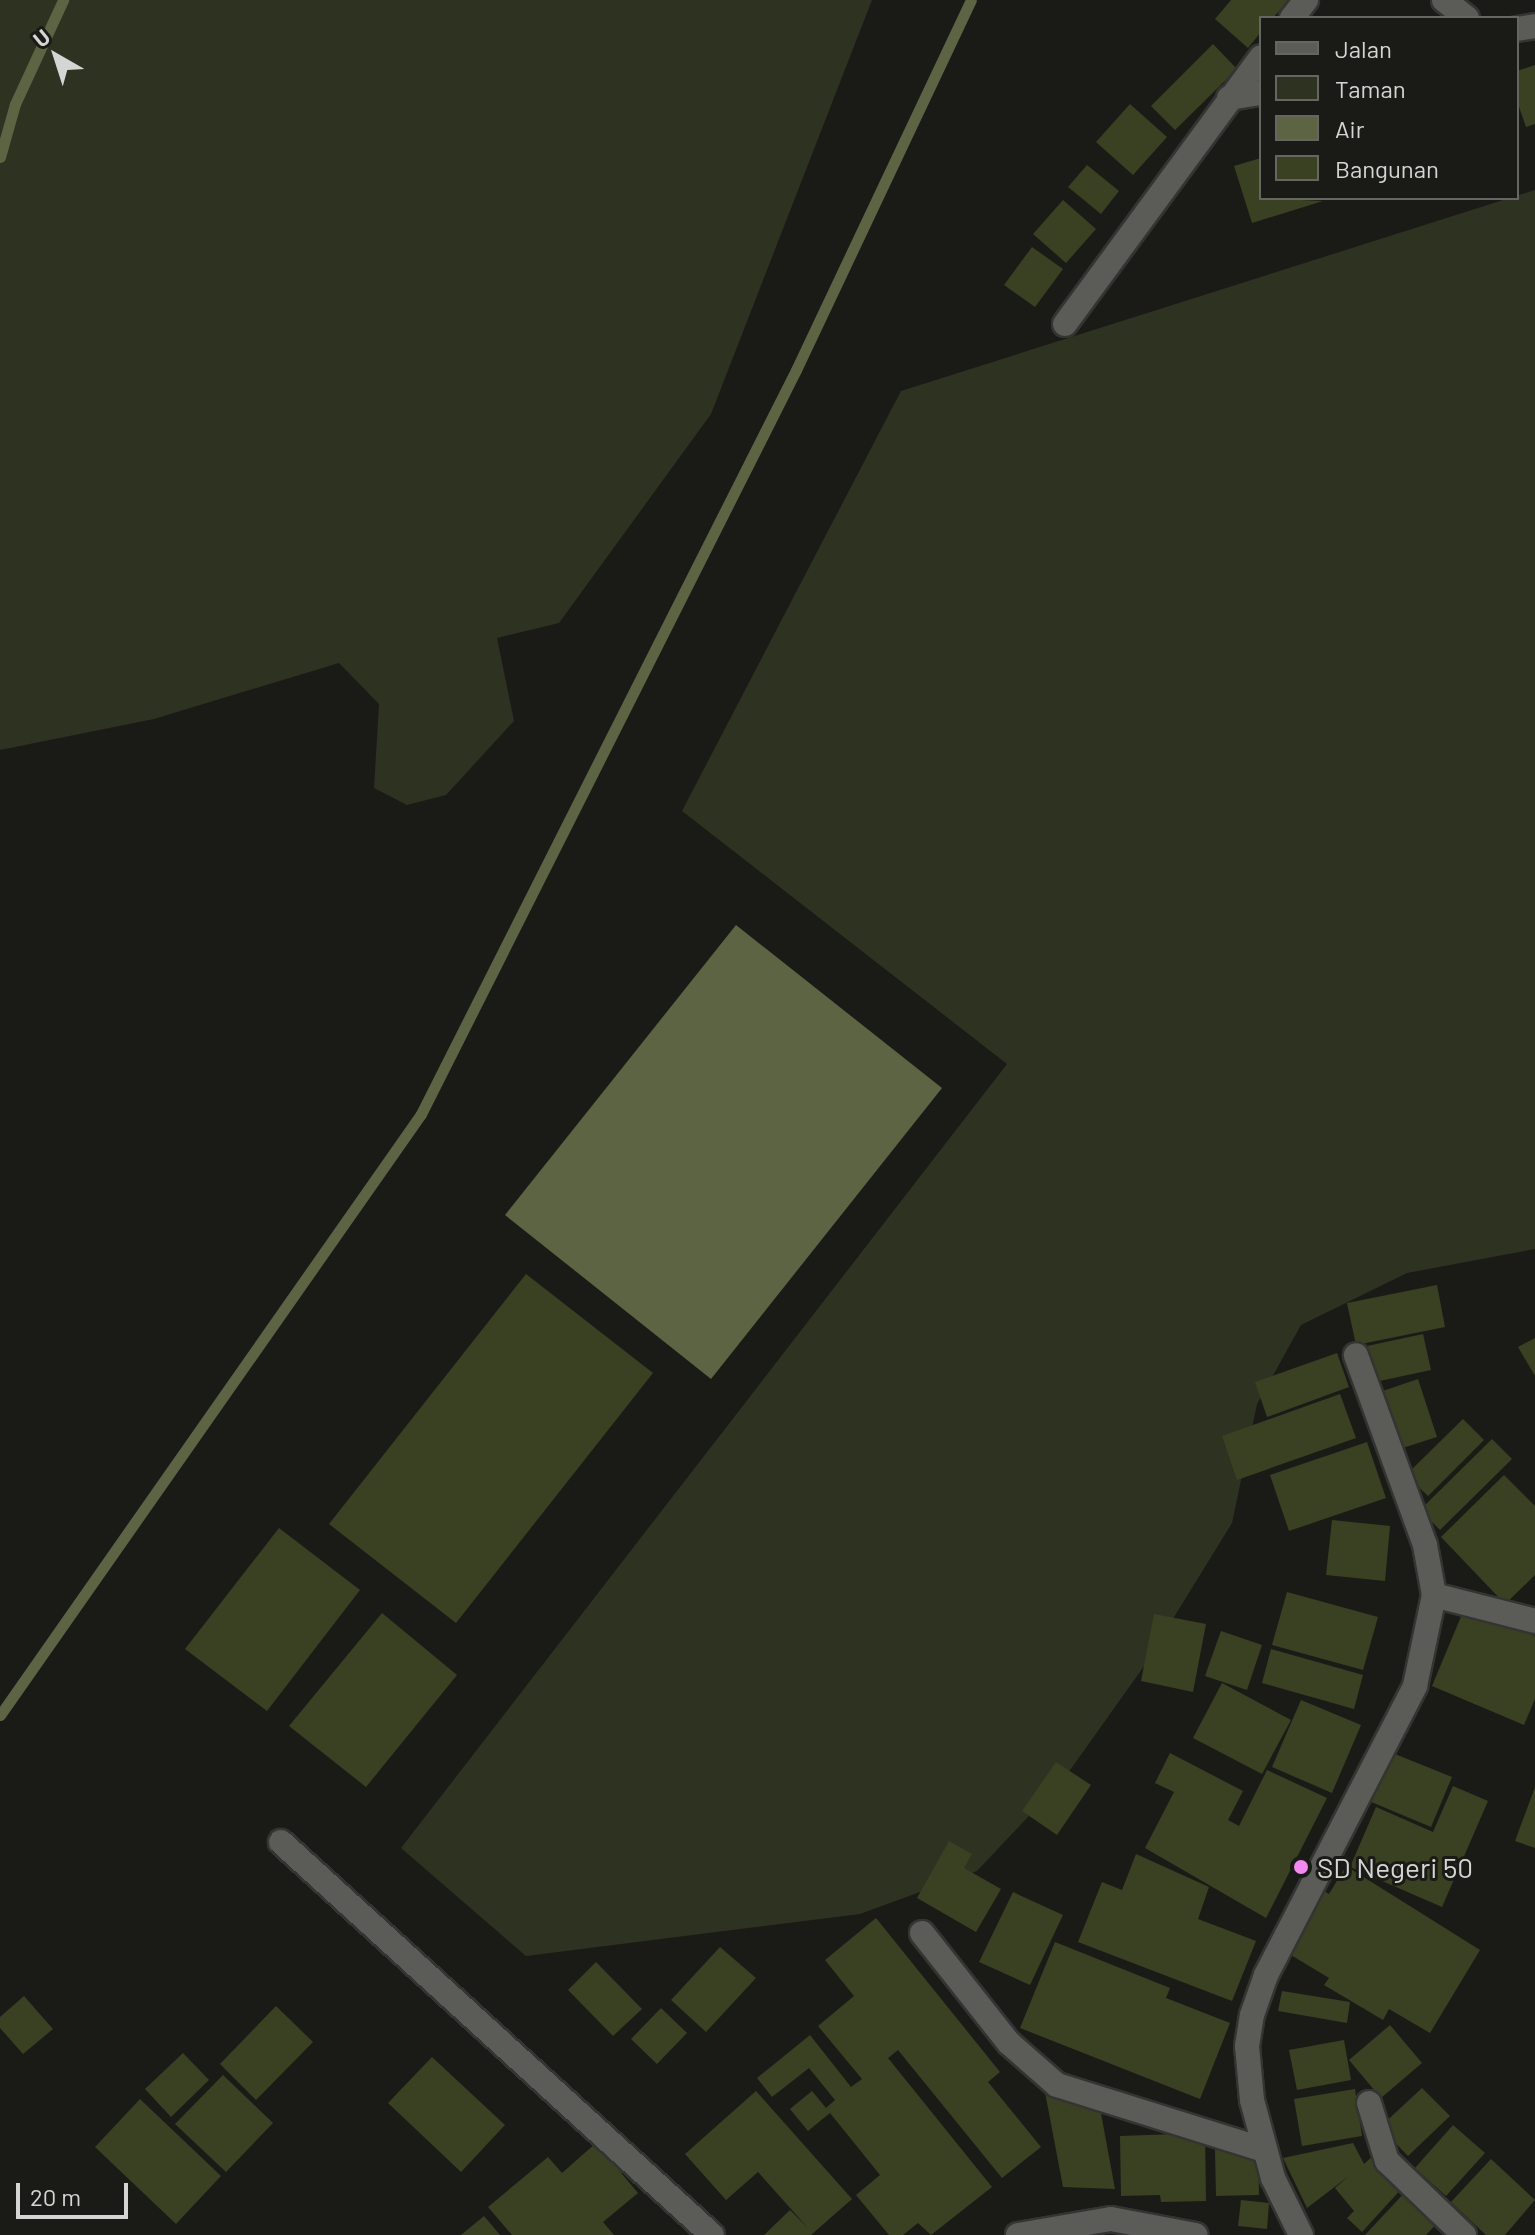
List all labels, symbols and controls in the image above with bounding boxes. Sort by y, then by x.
north arrow [16,16,96,96]
legend [1259,16,1519,200]
text: U [27,23,54,52]
text: Jalan [1335,34,1392,63]
text: Taman [1335,74,1406,103]
text: Air [1335,114,1364,143]
text: Bangunan [1335,154,1439,183]
place label: SD Negeri 50 [1317,1850,1473,1884]
marker: SD Negeri 50 [1292,1858,1310,1876]
scale bar [20,2167,132,2217]
text: 20 m [30,2182,81,2211]

